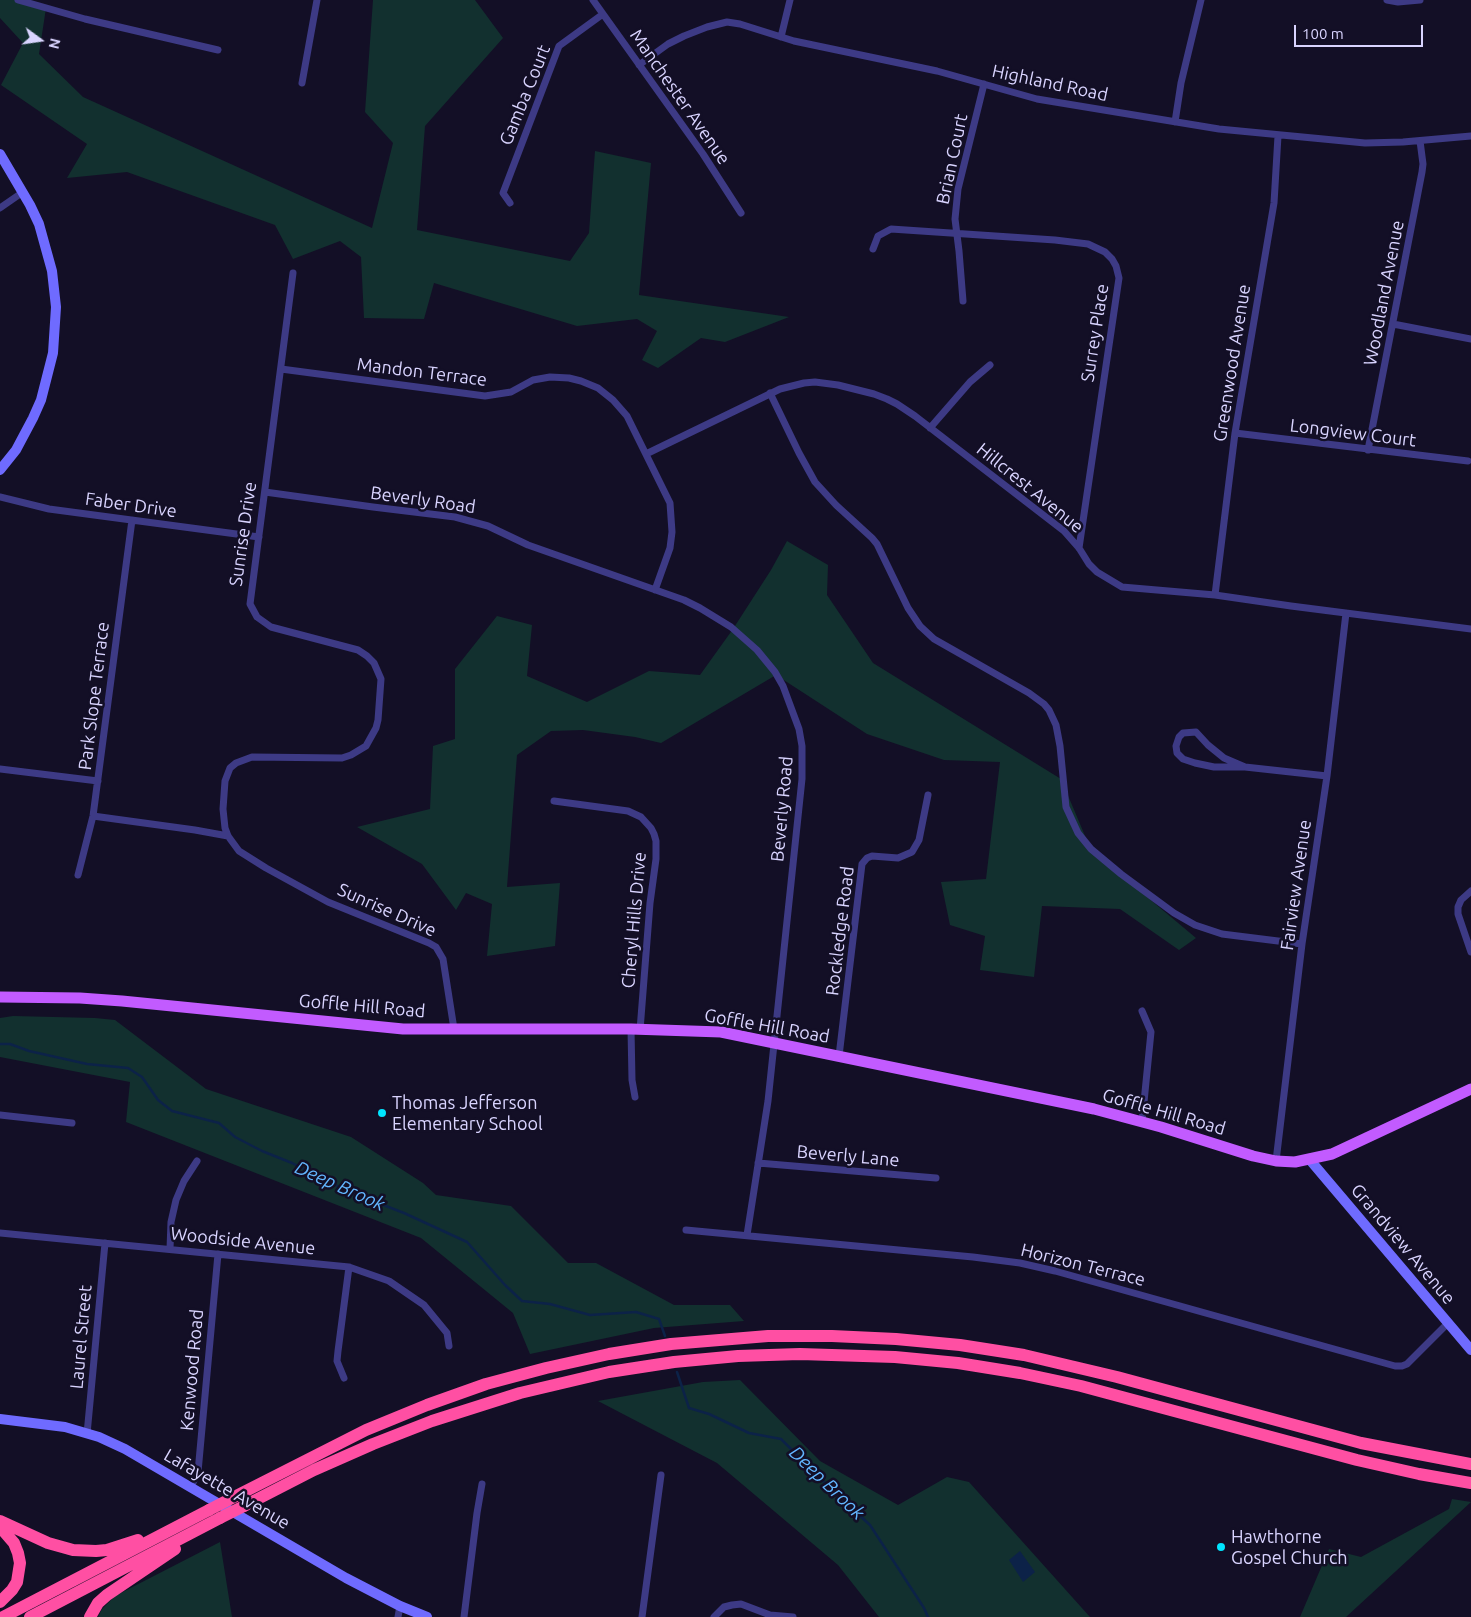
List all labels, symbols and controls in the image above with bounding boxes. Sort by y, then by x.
north arrow [15,15,65,65]
scale bar [1296,15,1425,47]
street label: Manchester Avenue [625,25,735,169]
text: 100 m [1302,25,1344,42]
text: N [46,37,64,51]
street label: Gamba Court [495,42,555,148]
street label: Highland Road [990,60,1110,106]
street label: Brian Court [932,112,972,206]
street label: Woodland Avenue [1359,219,1409,367]
street label: Surrey Place [1077,282,1113,384]
street label: Greenwood Avenue [1209,283,1255,443]
street label: Mandon Terrace [356,353,488,391]
street label: Longview Court [1289,415,1417,451]
street label: Hillcrest Avenue [972,438,1088,538]
street label: Sunrise Drive [225,480,261,588]
street label: Beverly Road [369,482,477,518]
street label: Faber Drive [84,488,178,522]
street label: Park Slope Terrace [74,621,114,771]
street label: Beverly Road [767,755,797,863]
street label: Fairview Avenue [1276,818,1316,952]
street label: Cheryl Hills Drive [617,851,651,989]
street label: Rockledge Road [821,865,859,997]
street label: Sunrise Drive [334,879,440,941]
street label: Goffle Hill Road [298,990,426,1022]
street label: Goffle Hill Road [703,1004,831,1048]
street label: Goffle Hill Road [1100,1084,1228,1140]
place label: Thomas Jefferson Elementary School [392,1092,543,1134]
marker: Thomas Jefferson Elementary School [376,1107,388,1119]
street label: Beverly Lane [796,1141,900,1171]
water label: Deep Brook [291,1156,389,1216]
street label: Grandview Avenue [1346,1179,1460,1309]
street label: Woodside Avenue [170,1223,316,1259]
street label: Horizon Terrace [1019,1239,1147,1291]
street label: Laurel Street [66,1284,96,1390]
street label: Kenwood Road [176,1308,208,1432]
water label: Deep Brook [784,1441,870,1525]
street label: Lafayette Avenue [160,1444,294,1534]
place label: Hawthorne Gospel Church [1231,1526,1348,1568]
marker: Hawthorne Gospel Church [1215,1541,1227,1553]

